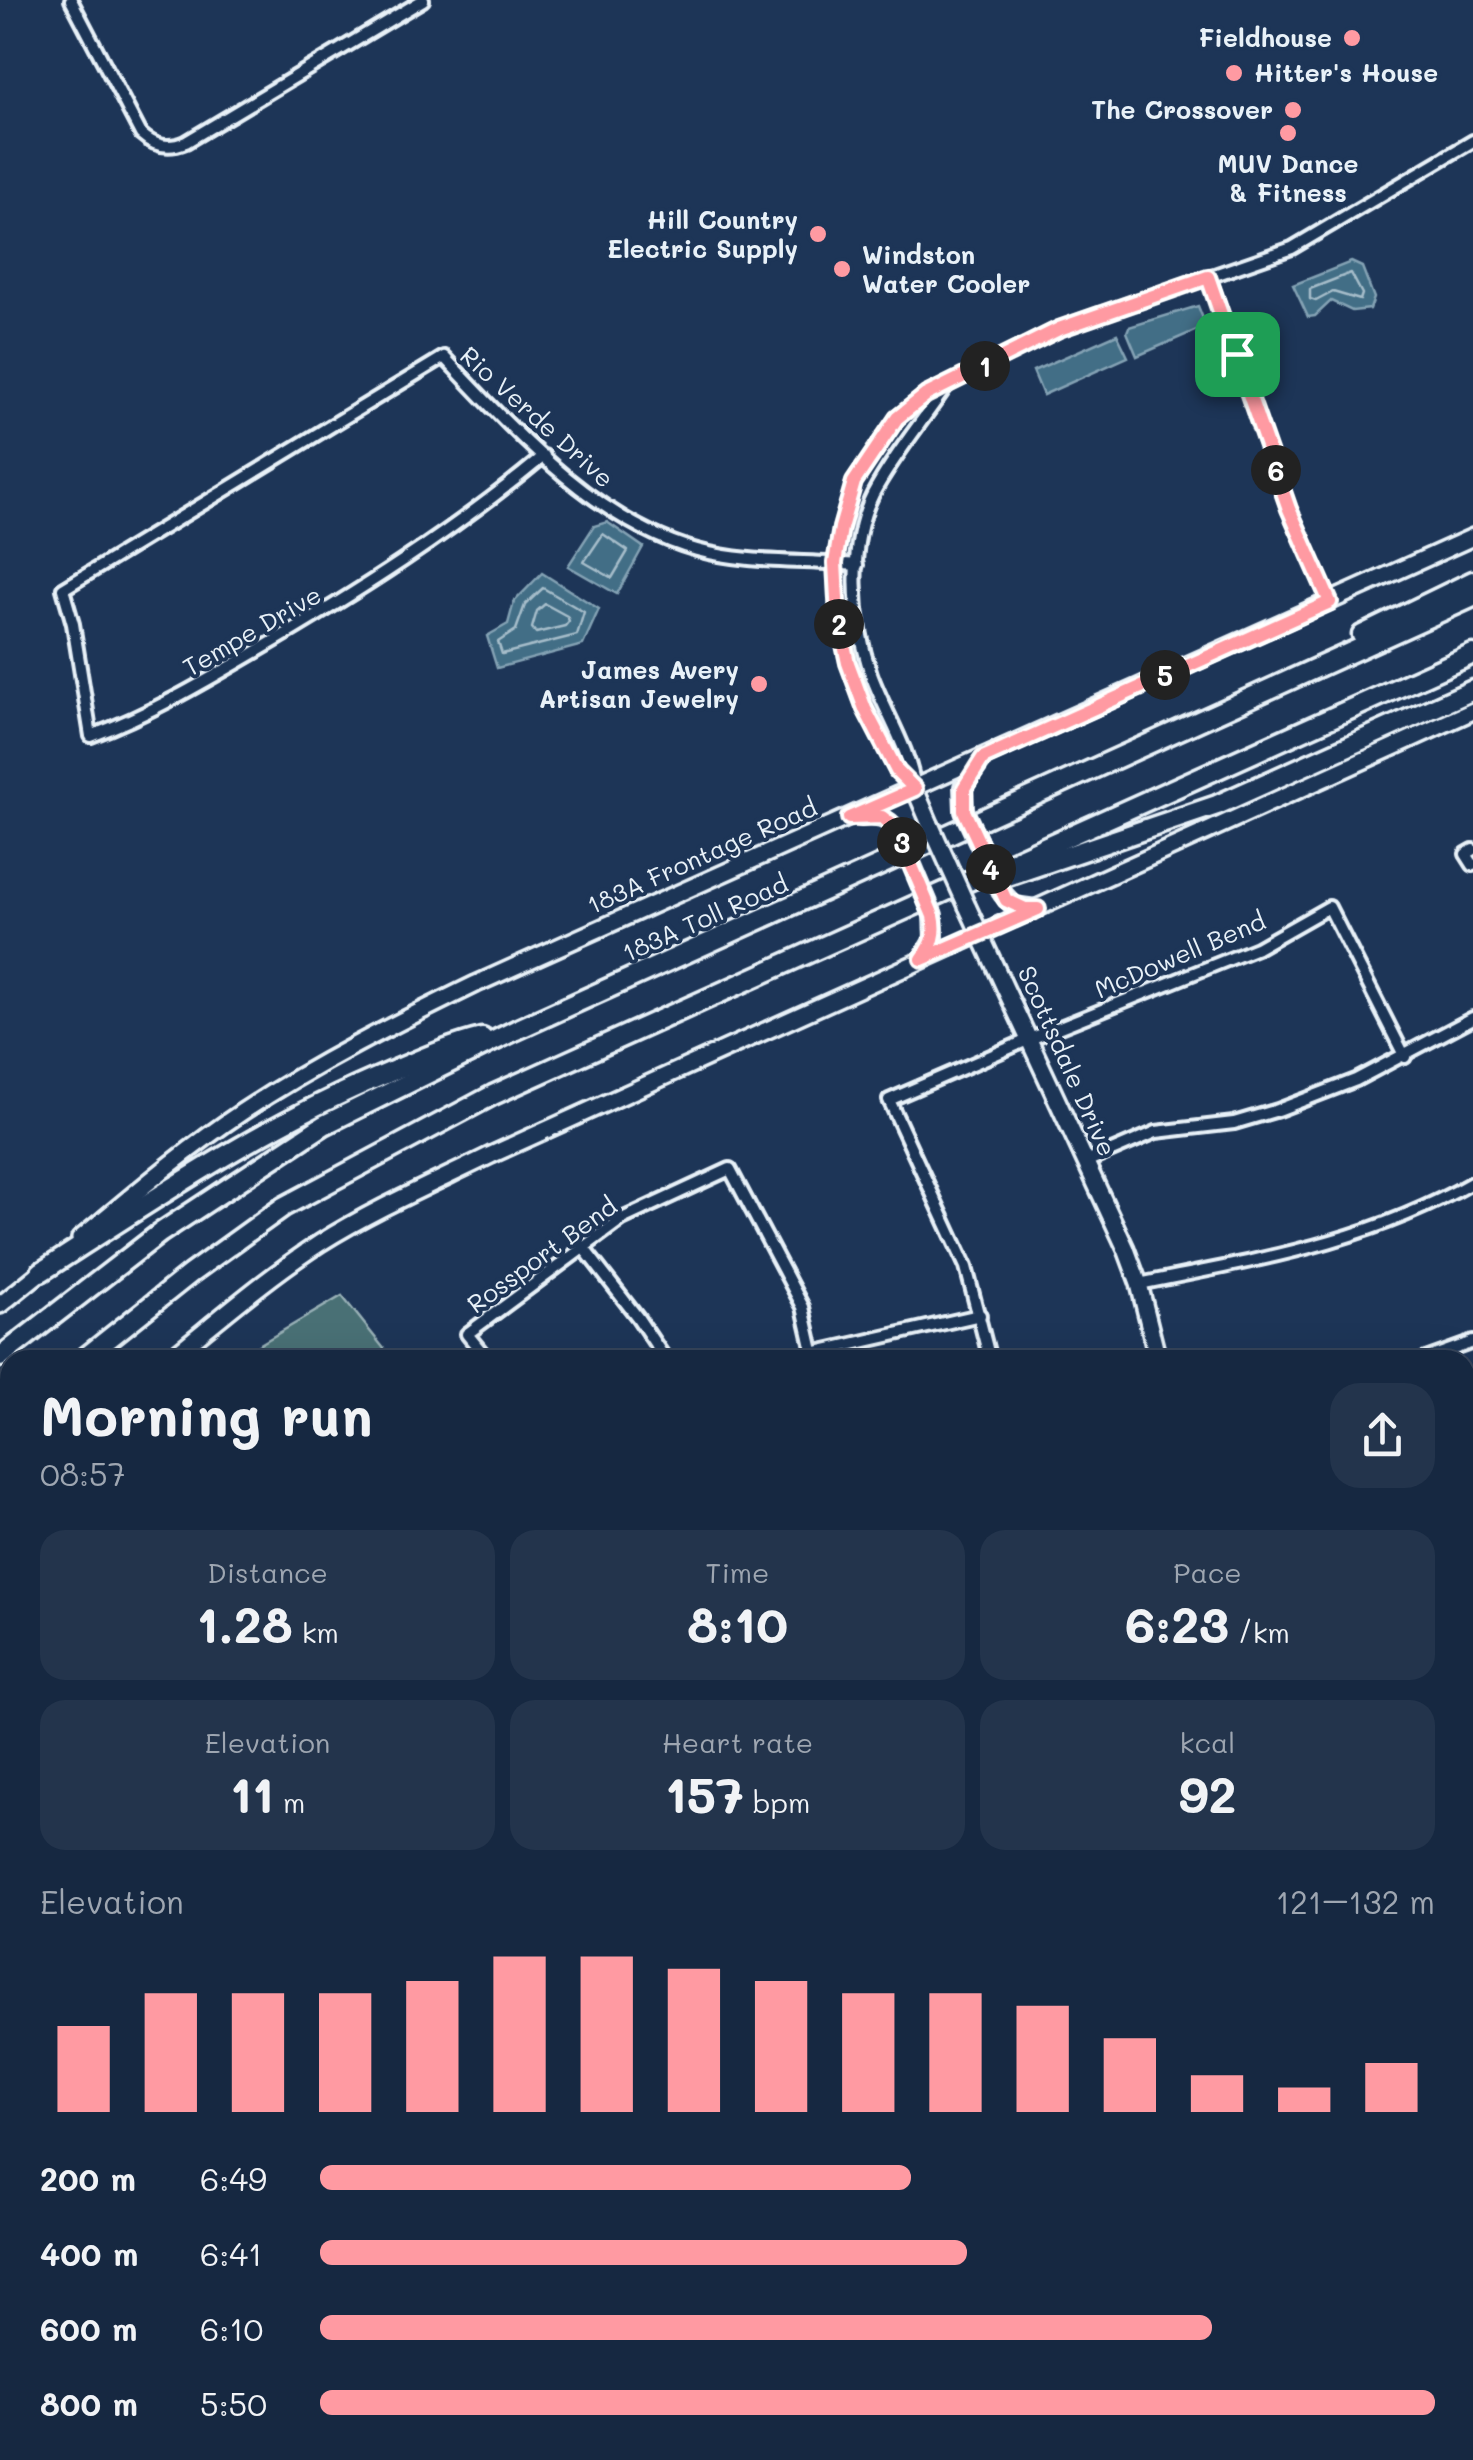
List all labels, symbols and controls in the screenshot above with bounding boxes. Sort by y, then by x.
place label: Fieldhouse [1199,21,1332,53]
marker: Fieldhouse [1341,27,1363,49]
place label: Hitter's House [1254,56,1438,88]
marker: Hitter's House [1223,62,1245,84]
place label: The Crossover [1091,93,1273,125]
marker: The Crossover [1282,99,1304,121]
marker: MUV Dance & Fitness [1277,122,1299,144]
place label: MUV Dance & Fitness [1218,147,1358,208]
place label: Hill Country Electric Supply [607,203,798,265]
marker: Hill Country Electric Supply [807,223,829,245]
place label: Windston Water Cooler [862,238,1030,299]
marker: Windston Water Cooler [831,258,853,280]
pin [1195,312,1280,397]
icon: arrive [1210,327,1265,382]
street label: Rio Verde Drive [454,339,621,494]
pin: 1 [960,341,1010,391]
text: 1 [979,348,991,384]
pin: 6 [1251,445,1301,495]
text: 6 [1268,452,1284,488]
street label: Tempe Drive [177,578,326,683]
pin: 2 [814,599,864,649]
text: 2 [831,606,847,642]
pin: 5 [1140,650,1190,700]
place label: James Avery Artisan Jewelry [539,653,739,715]
text: 5 [1157,657,1173,693]
marker: James Avery Artisan Jewelry [748,673,770,695]
street label: 183A Frontage Road [582,790,822,920]
pin: 3 [877,817,927,867]
text: 3 [894,824,910,860]
pin: 4 [966,844,1016,894]
text: 4 [982,851,1000,887]
street label: 183A Toll Road [617,866,792,968]
street label: McDowell Bend [1089,904,1270,1005]
street label: Scottsdale Drive [1012,960,1124,1161]
street label: Rossport Bend [460,1189,623,1319]
text: Morning run [40,1378,373,1450]
button: share [1330,1383,1435,1488]
text: 08:57 [40,1452,125,1494]
text: Distance [207,1554,328,1590]
text: Time [706,1554,769,1590]
text: Pace [1173,1554,1242,1590]
text: 1.28 [196,1590,293,1656]
text: 8:10 [687,1590,788,1656]
text: 6:23 [1125,1590,1229,1656]
text: km [293,1614,339,1650]
text: /km [1229,1614,1290,1650]
text: Elevation [205,1724,330,1760]
text: Heart rate [662,1724,813,1760]
text: kcal [1180,1724,1235,1760]
text: 11 [230,1760,274,1826]
text: 157 [665,1760,744,1826]
text: 92 [1179,1760,1237,1826]
text: m [274,1784,305,1820]
text: bpm [744,1784,810,1820]
text: Elevation [40,1880,184,1922]
text: 121–132 m [1276,1880,1435,1922]
text: 200 m [40,2157,136,2199]
text: 6:49 [200,2157,267,2199]
text: 400 m [40,2232,138,2274]
text: 6:41 [200,2232,262,2274]
text: 600 m [40,2307,137,2349]
text: 6:10 [200,2307,263,2349]
text: 800 m [40,2382,138,2424]
text: 5:50 [200,2382,267,2424]

